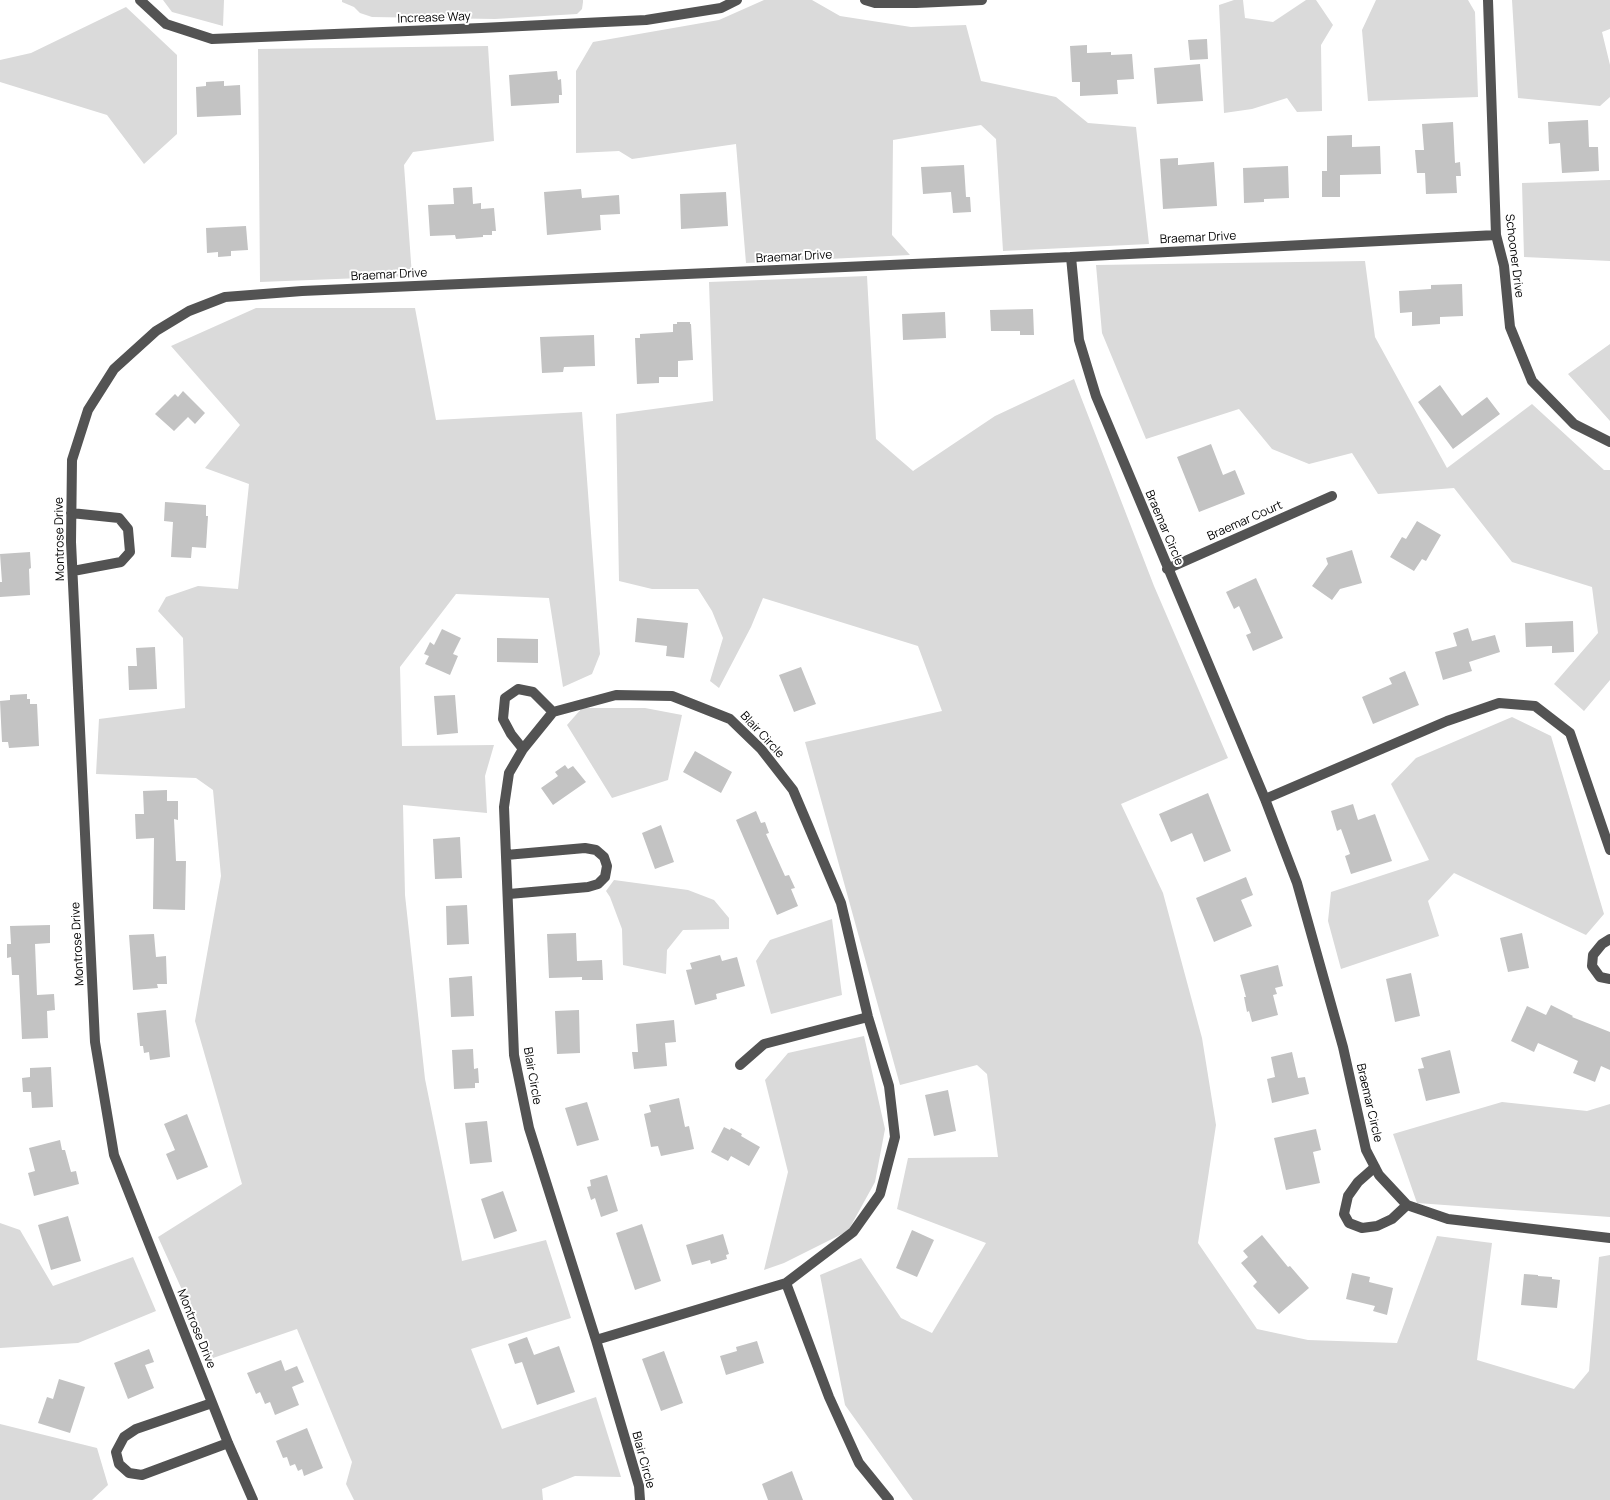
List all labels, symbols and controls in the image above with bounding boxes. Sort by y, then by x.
street label: Increase Way [397,10,471,26]
street label: Schooner Drive [1502,213,1526,299]
street label: Braemar Drive [1159,229,1237,247]
street label: Braemar Drive [755,248,833,266]
street label: Braemar Drive [350,266,428,284]
street label: Braemar Circle [1142,488,1186,568]
street label: Montrose Drive [52,497,68,581]
street label: Braemar Court [1205,498,1285,544]
street label: Blair Circle [737,709,787,761]
street label: Montrose Drive [69,902,87,986]
street label: Blair Circle [520,1046,544,1106]
street label: Braemar Circle [1353,1062,1385,1144]
street label: Montrose Drive [174,1287,218,1371]
street label: Blair Circle [629,1430,657,1490]

